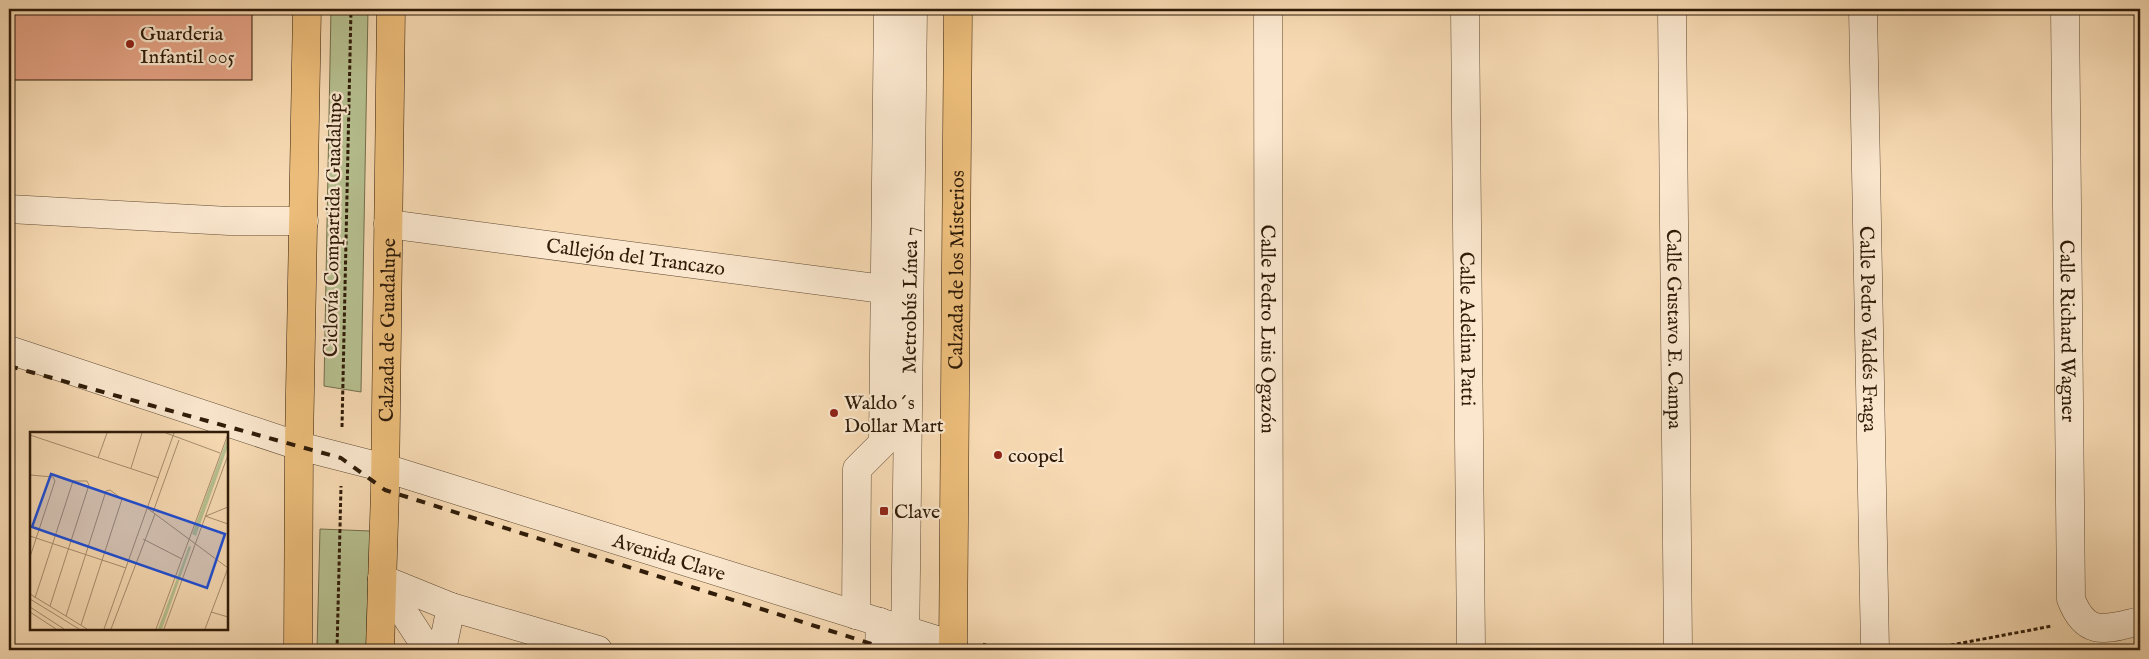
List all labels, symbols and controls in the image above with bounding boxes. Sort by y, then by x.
place label: Guarderia Infantil 005 [140,22,235,70]
marker: Guarderia Infantil 005 [124,38,136,50]
street label: Ciclovía Compartida Guadalupe [319,93,348,357]
street label: Calzada de los Misterios [944,170,971,370]
street label: Calle Pedro Luis Ogazón [1254,224,1280,434]
street label: Metrobús Línea 7 [897,226,924,374]
street label: Calle Pedro Valdés Fraga [1853,226,1882,433]
street label: Calle Gustavo E. Campa [1660,229,1687,430]
street label: Callejón del Trancazo [545,234,727,282]
street label: Calzada de Guadalupe [375,238,402,422]
street label: Calle Richard Wagner [2053,240,2080,423]
street label: Calle Adelina Patti [1453,252,1480,406]
place label: Waldo´s Dollar Mart [844,391,944,439]
marker: Waldo´s Dollar Mart [828,407,840,419]
inset map [30,432,228,629]
place label: coopel [1008,444,1064,469]
marker: coopel [992,449,1004,461]
place label: Clave [894,500,940,525]
marker: Clave [878,505,890,517]
street label: Avenida Clave [608,528,728,587]

